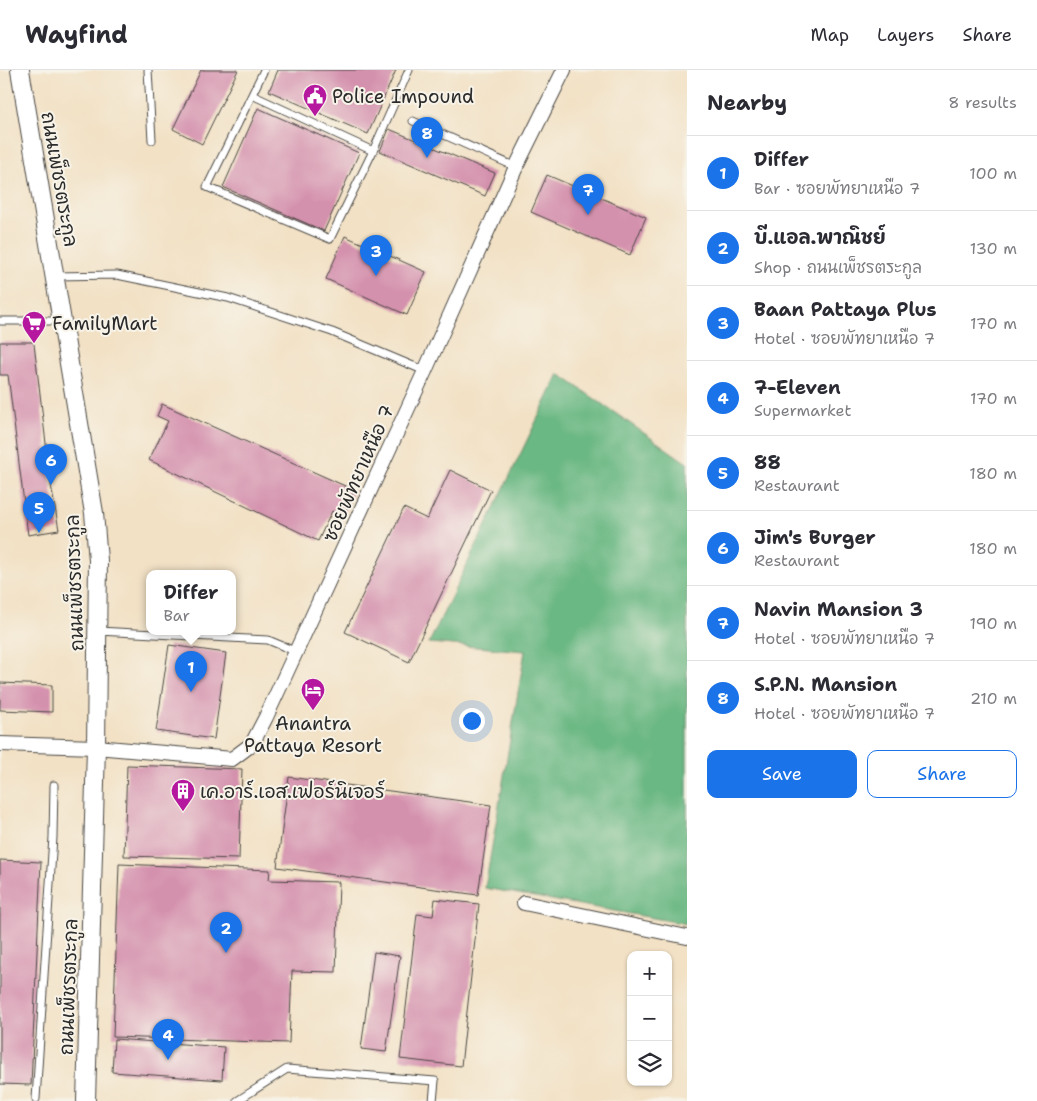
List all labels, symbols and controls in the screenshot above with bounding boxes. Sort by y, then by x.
text: Wayfind [25,19,128,51]
text: Map [811,23,849,47]
text: Layers [877,23,934,47]
text: Share [962,23,1012,47]
public building icon: Police Impound [302,83,328,117]
place label: Police Impound [332,84,474,109]
text: Nearby [707,89,787,117]
text: 8 results [948,92,1017,113]
street label: ถนนเพ็ชรตระกูล [33,110,84,249]
pin: 8 [411,117,443,158]
text: Differ [754,147,809,172]
text: 1 [719,163,727,184]
text: 100 m [969,163,1017,184]
pin: 7 [572,174,604,215]
text: Bar · ซอยพัทยาเหนือ 7 [754,178,920,199]
text: บี.แอล.พาณิชย์ [754,225,886,250]
pin: 3 [360,235,392,276]
text: 2 [717,238,729,259]
text: 130 m [970,238,1017,259]
text: Shop · ถนนเพ็ชรตระกูล [754,257,922,278]
text: Baan Pattaya Plus [754,297,937,322]
supermarket icon: FamilyMart [21,310,47,344]
place label: FamilyMart [52,311,158,336]
text: 3 [717,313,729,334]
text: 170 m [970,313,1017,334]
text: Hotel · ซอยพัทยาเหนือ 7 [754,328,935,349]
text: 7-Eleven [754,375,841,400]
text: 4 [717,388,729,409]
text: 170 m [970,388,1017,409]
text: Supermarket [754,400,851,421]
street label: ซอยพัทยาเหนือ 7 [317,401,400,546]
pin: 6 [35,444,67,485]
text: 88 [754,450,781,475]
text: 5 [718,463,728,484]
text: 180 m [969,463,1017,484]
text: Restaurant [754,475,840,496]
pin: 5 [23,492,55,533]
street label: ถนนเพ็ชรตระกูล [60,514,91,652]
text: Jim's Burger [754,525,876,550]
text: 6 [717,538,729,559]
text: 180 m [969,538,1017,559]
text: Restaurant [754,550,840,571]
popup [146,570,236,635]
text: Differ [163,580,219,605]
text: Navin Mansion 3 [754,597,923,622]
text: Bar [163,605,190,626]
text: 7 [717,613,729,634]
text: 190 m [970,613,1017,634]
text: Hotel · ซอยพัทยาเหนือ 7 [754,628,935,649]
pin: 1 [175,651,207,692]
text: S.P.N. Mansion [754,672,897,697]
hotel icon: Anantra Pattaya Resort [300,677,326,711]
text: 8 [717,688,729,709]
text: 210 m [970,688,1017,709]
text: Hotel · ซอยพัทยาเหนือ 7 [754,703,935,724]
your location [459,708,485,734]
place label: Anantra Pattaya Resort [244,711,382,758]
button: Save [707,750,857,798]
button: Share [867,750,1017,798]
building icon: เค.อาร์.เอส.เฟอร์นิเจอร์ [170,778,196,812]
place label: เค.อาร์.เอส.เฟอร์นิเจอร์ [200,779,385,804]
pin: 2 [210,912,242,953]
street label: ถนนเพ็ชรตระกูล [54,918,85,1056]
map controls [627,951,672,1086]
button: + [627,951,672,996]
button: − [627,996,672,1041]
pin: 4 [152,1019,184,1060]
button: layers [627,1041,672,1086]

